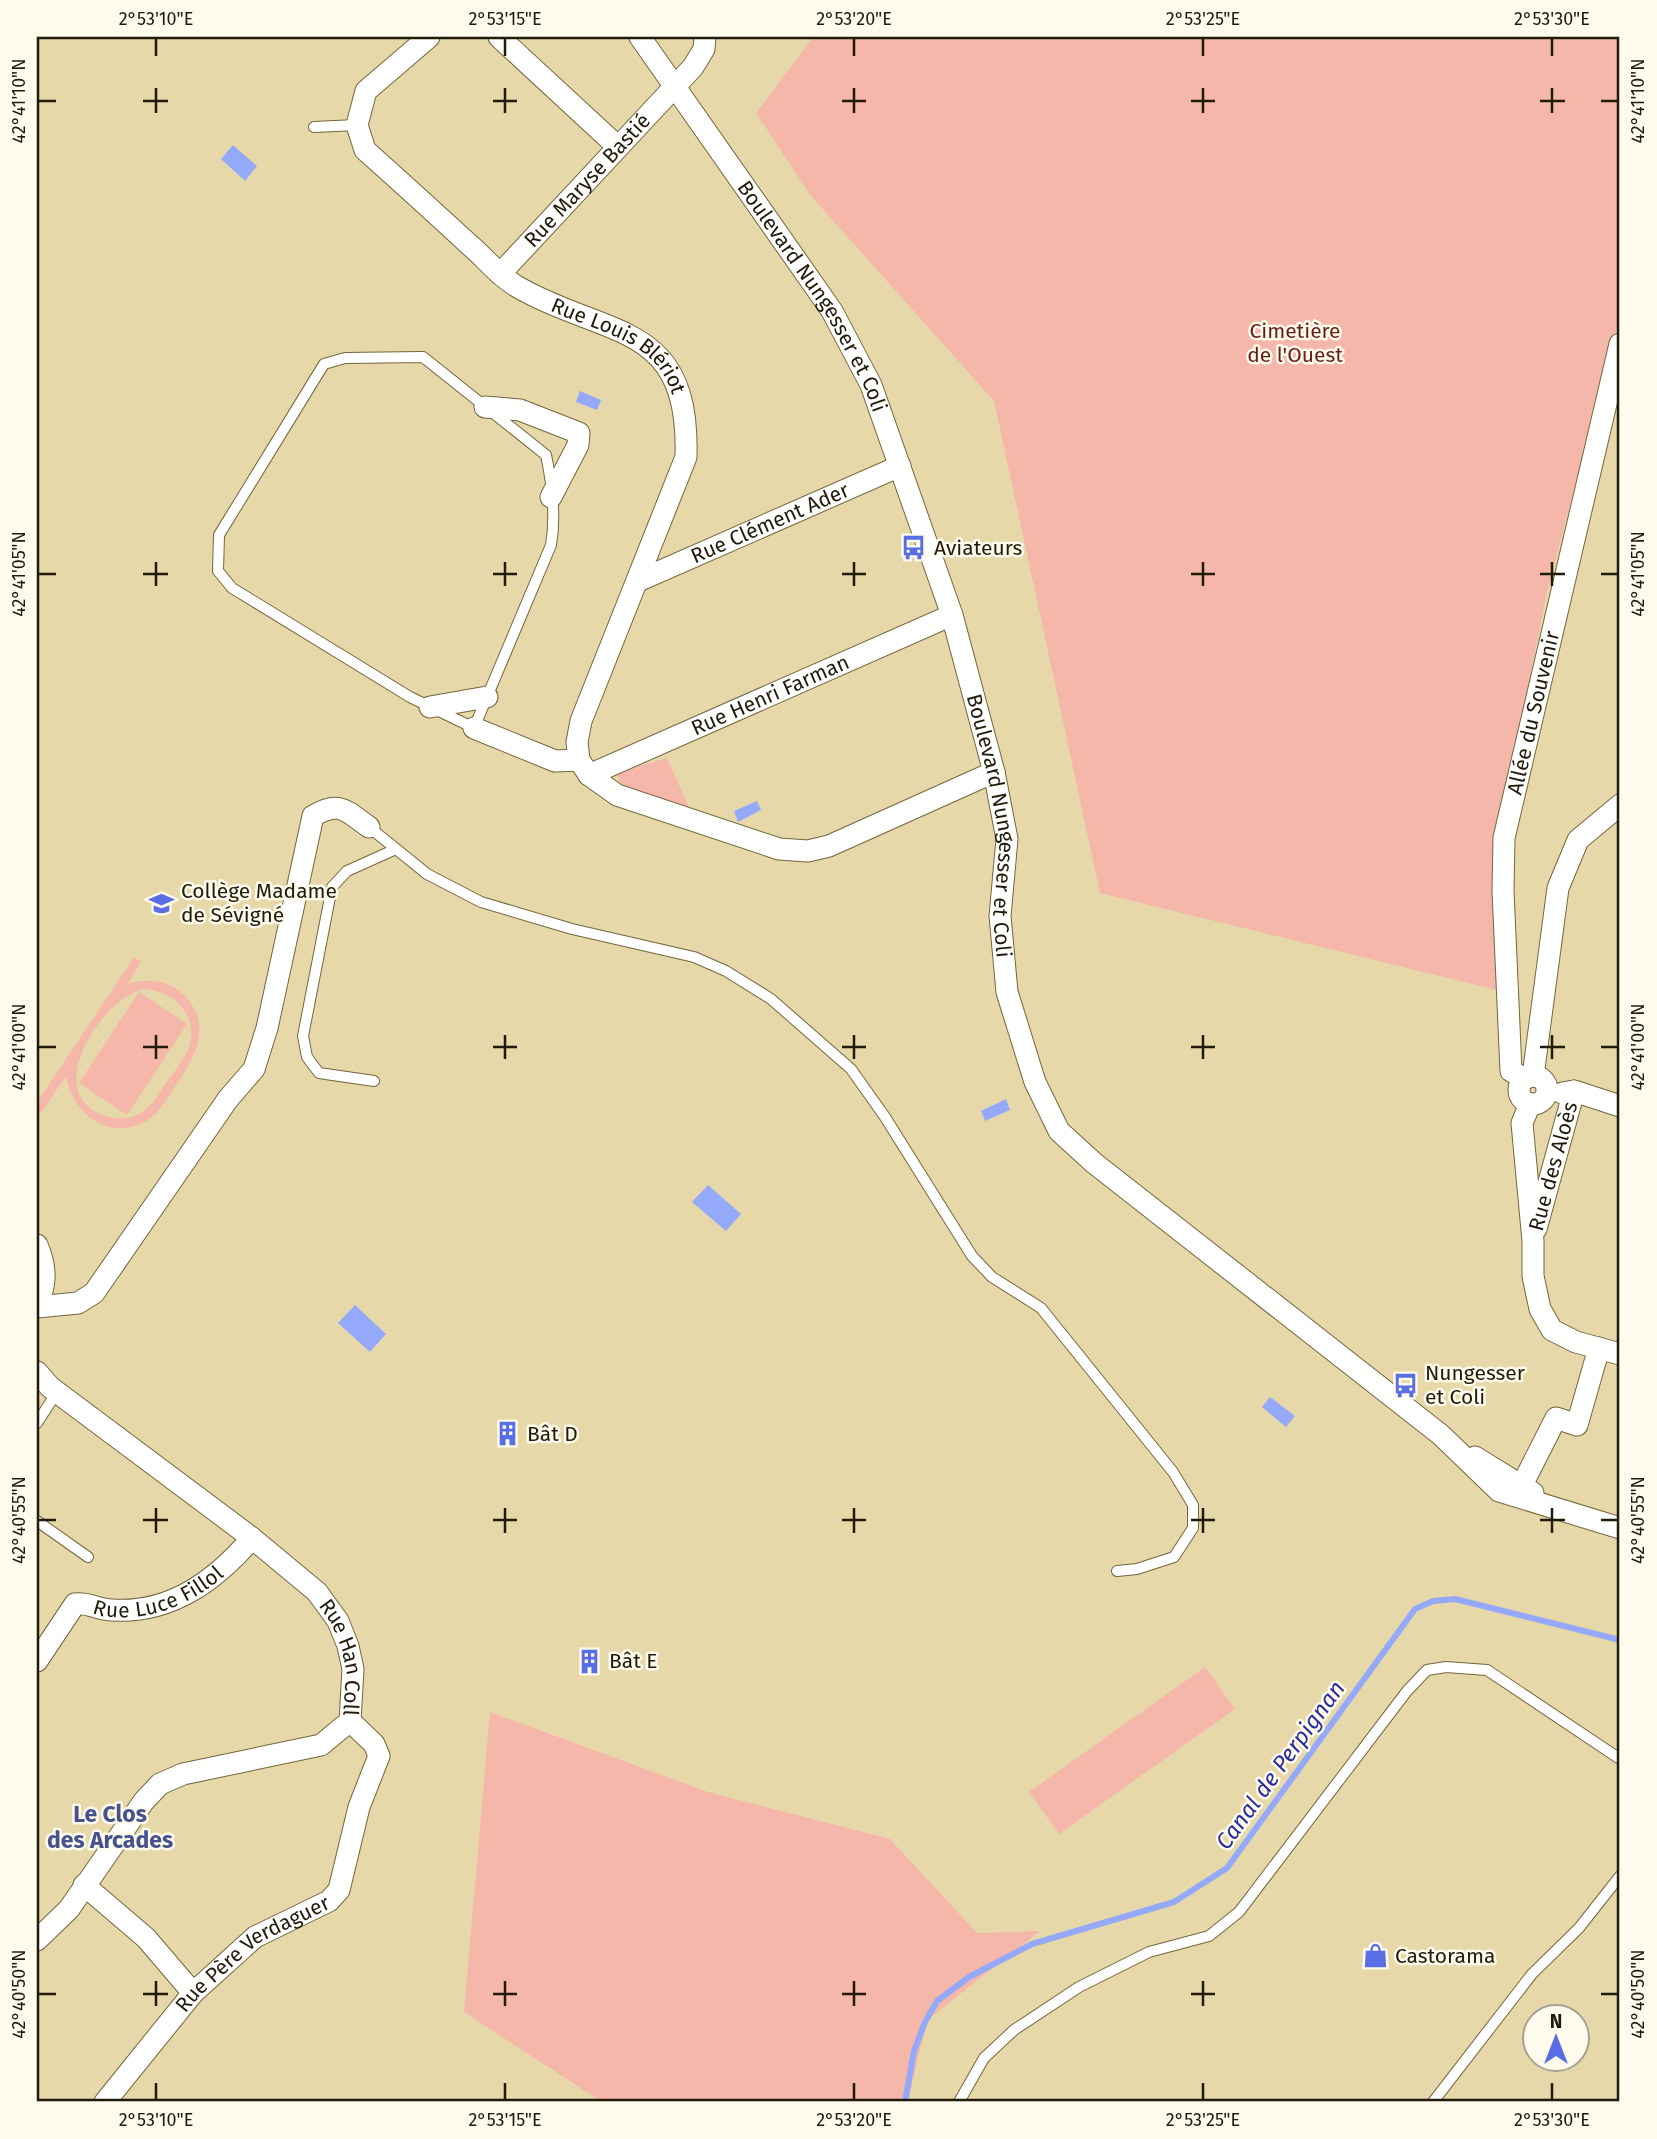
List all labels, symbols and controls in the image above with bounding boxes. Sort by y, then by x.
text: 2°53'10"E [119,8,193,30]
text: 2°53'15"E [468,8,542,30]
text: 2°53'20"E [816,8,892,30]
text: 2°53'25"E [1166,8,1240,30]
text: 2°53'30"E [1514,8,1590,30]
text: 42°41'10"N [8,59,30,143]
text: 42°41'10"N [1627,59,1649,143]
street label: Rue Maryse Bastié [519,108,656,253]
street label: Boulevard Nungesser et Coli [732,175,892,415]
street label: Rue Louis Blériot [547,292,692,398]
park label: Cimetière de l'Ouest [1247,318,1343,368]
street label: Rue Clément Ader [687,477,853,569]
text: 42°41'05"N [8,531,30,617]
text: 42°41'05"N [1627,531,1649,617]
bus stop icon: Aviateurs [900,534,928,562]
place label: Aviateurs [934,535,1022,561]
street label: Allée du Souvenir [1502,628,1565,797]
street label: Rue Henri Farman [687,649,853,741]
street label: Boulevard Nungesser et Coli [961,691,1020,959]
place label: Collège Madame de Sévigné [181,878,337,928]
school or university icon: Collège Madame de Sévigné [147,889,175,917]
text: 42°41'00"N [8,1003,30,1091]
text: 42°41'00"N [1627,1003,1649,1091]
street label: Rue des Aloès [1523,1099,1583,1234]
place label: Nungesser et Coli [1425,1360,1525,1410]
bus stop icon: Nungesser et Coli [1391,1371,1419,1399]
building icon: Bât D [493,1420,521,1448]
place label: Bât D [527,1421,578,1447]
text: 42°40'55"N [8,1476,30,1564]
text: 42°40'55"N [1627,1476,1649,1564]
street label: Rue Luce Fillol [90,1560,229,1623]
street label: Rue Han Coll [313,1594,367,1717]
building icon: Bât E [575,1647,603,1675]
place label: Bât E [609,1648,658,1674]
water label: Canal de Perpignan [1209,1675,1351,1855]
district label: Le Clos des Arcades [47,1800,173,1854]
street label: Rue Père Verdaguer [170,1890,334,2018]
shop icon: Castorama [1361,1942,1389,1970]
place label: Castorama [1395,1943,1495,1969]
text: 42°40'50"N [8,1949,30,2039]
text: 42°40'50"N [1627,1949,1649,2039]
north arrow [1520,2002,1590,2072]
text: N [1550,2010,1562,2033]
text: 2°53'10"E [119,2109,193,2131]
text: 2°53'15"E [468,2109,542,2131]
text: 2°53'20"E [816,2109,892,2131]
text: 2°53'25"E [1166,2109,1240,2131]
text: 2°53'30"E [1514,2109,1590,2131]

